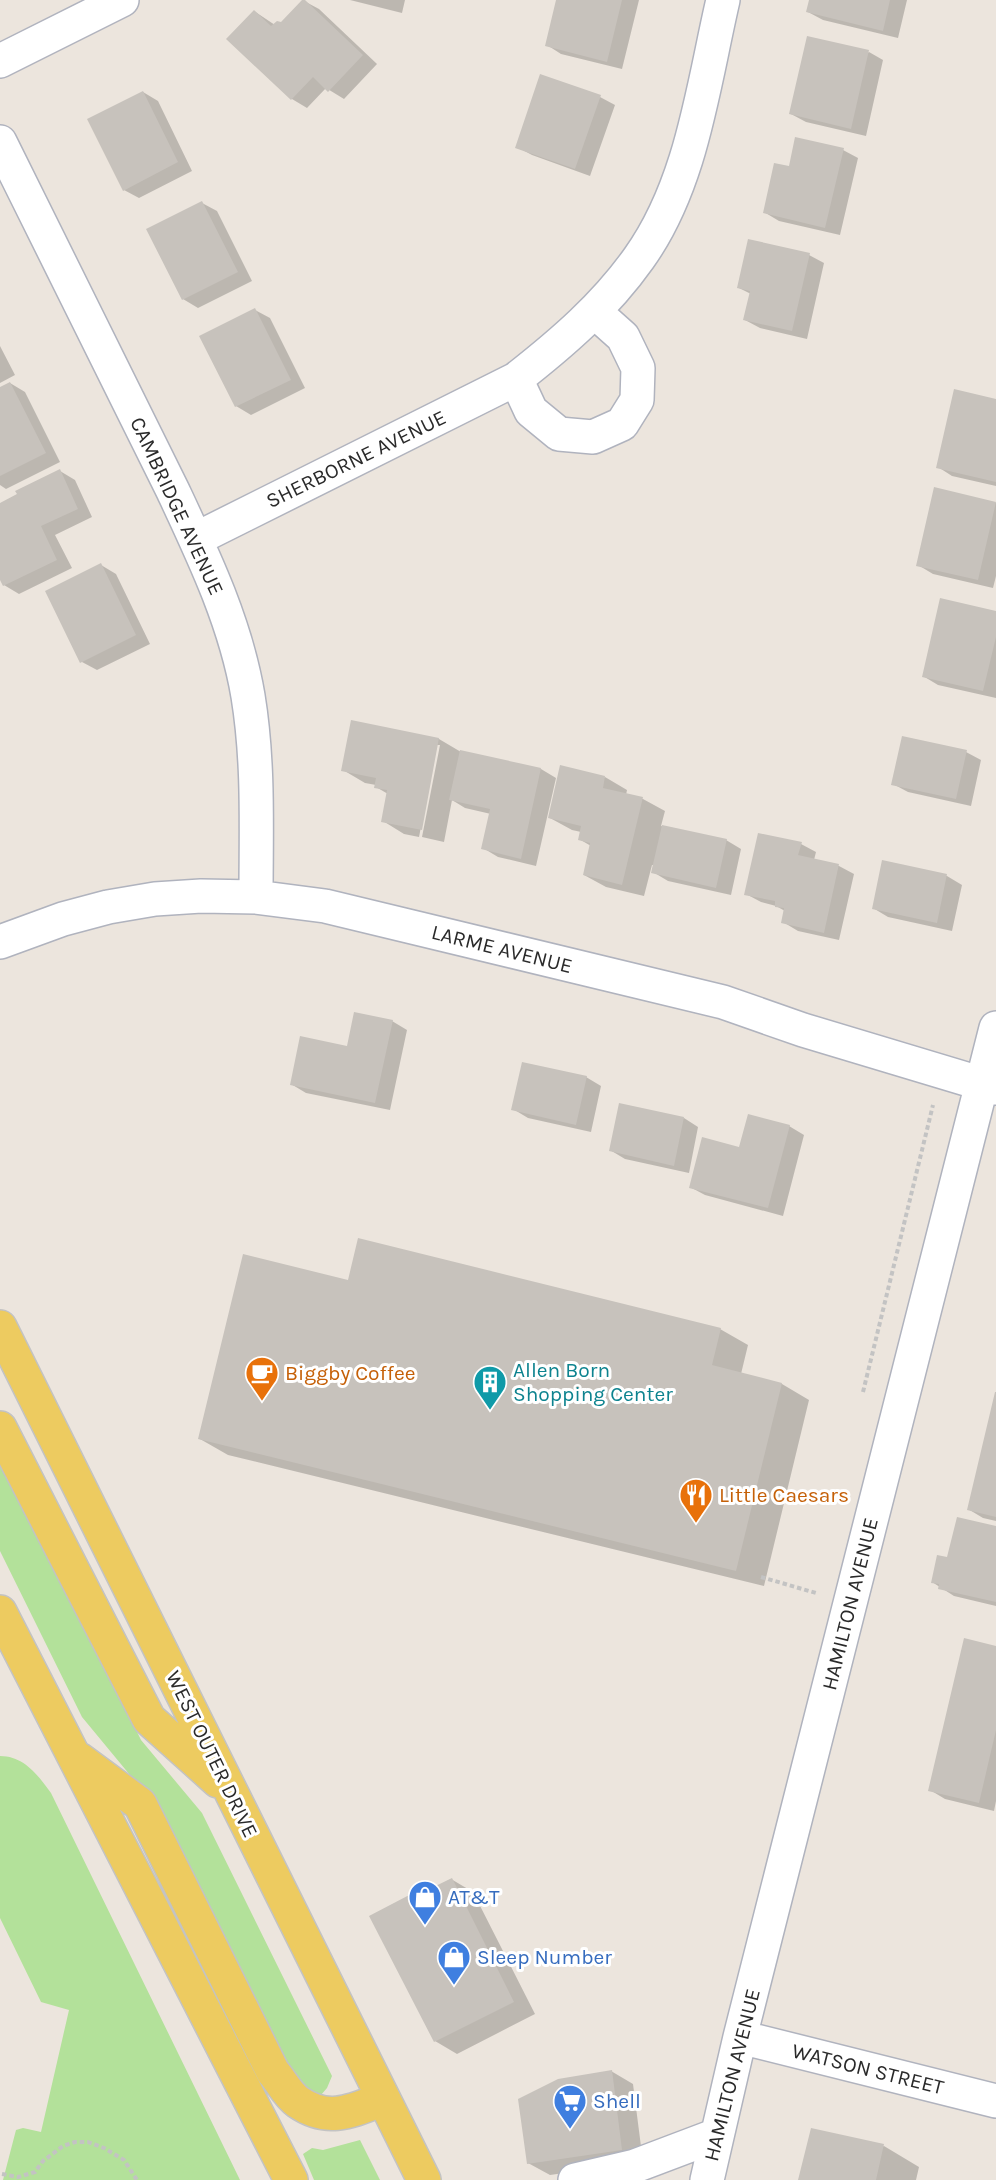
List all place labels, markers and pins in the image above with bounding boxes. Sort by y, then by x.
cafe icon: Biggby Coffee [244,1355,280,1402]
place label: Allen Born Shopping Center [513,1358,673,1406]
place label: Biggby Coffee [285,1361,416,1385]
building icon: Allen Born Shopping Center [472,1364,508,1411]
restaurant icon: Little Caesars [678,1477,714,1524]
place label: Little Caesars [719,1483,849,1507]
shop icon: AT&T [407,1879,443,1926]
place label: AT&T [448,1885,500,1909]
shop icon: Sleep Number [436,1939,472,1986]
place label: Sleep Number [477,1945,612,1969]
supermarket icon: Shell [552,2083,588,2130]
place label: Shell [593,2089,641,2113]

